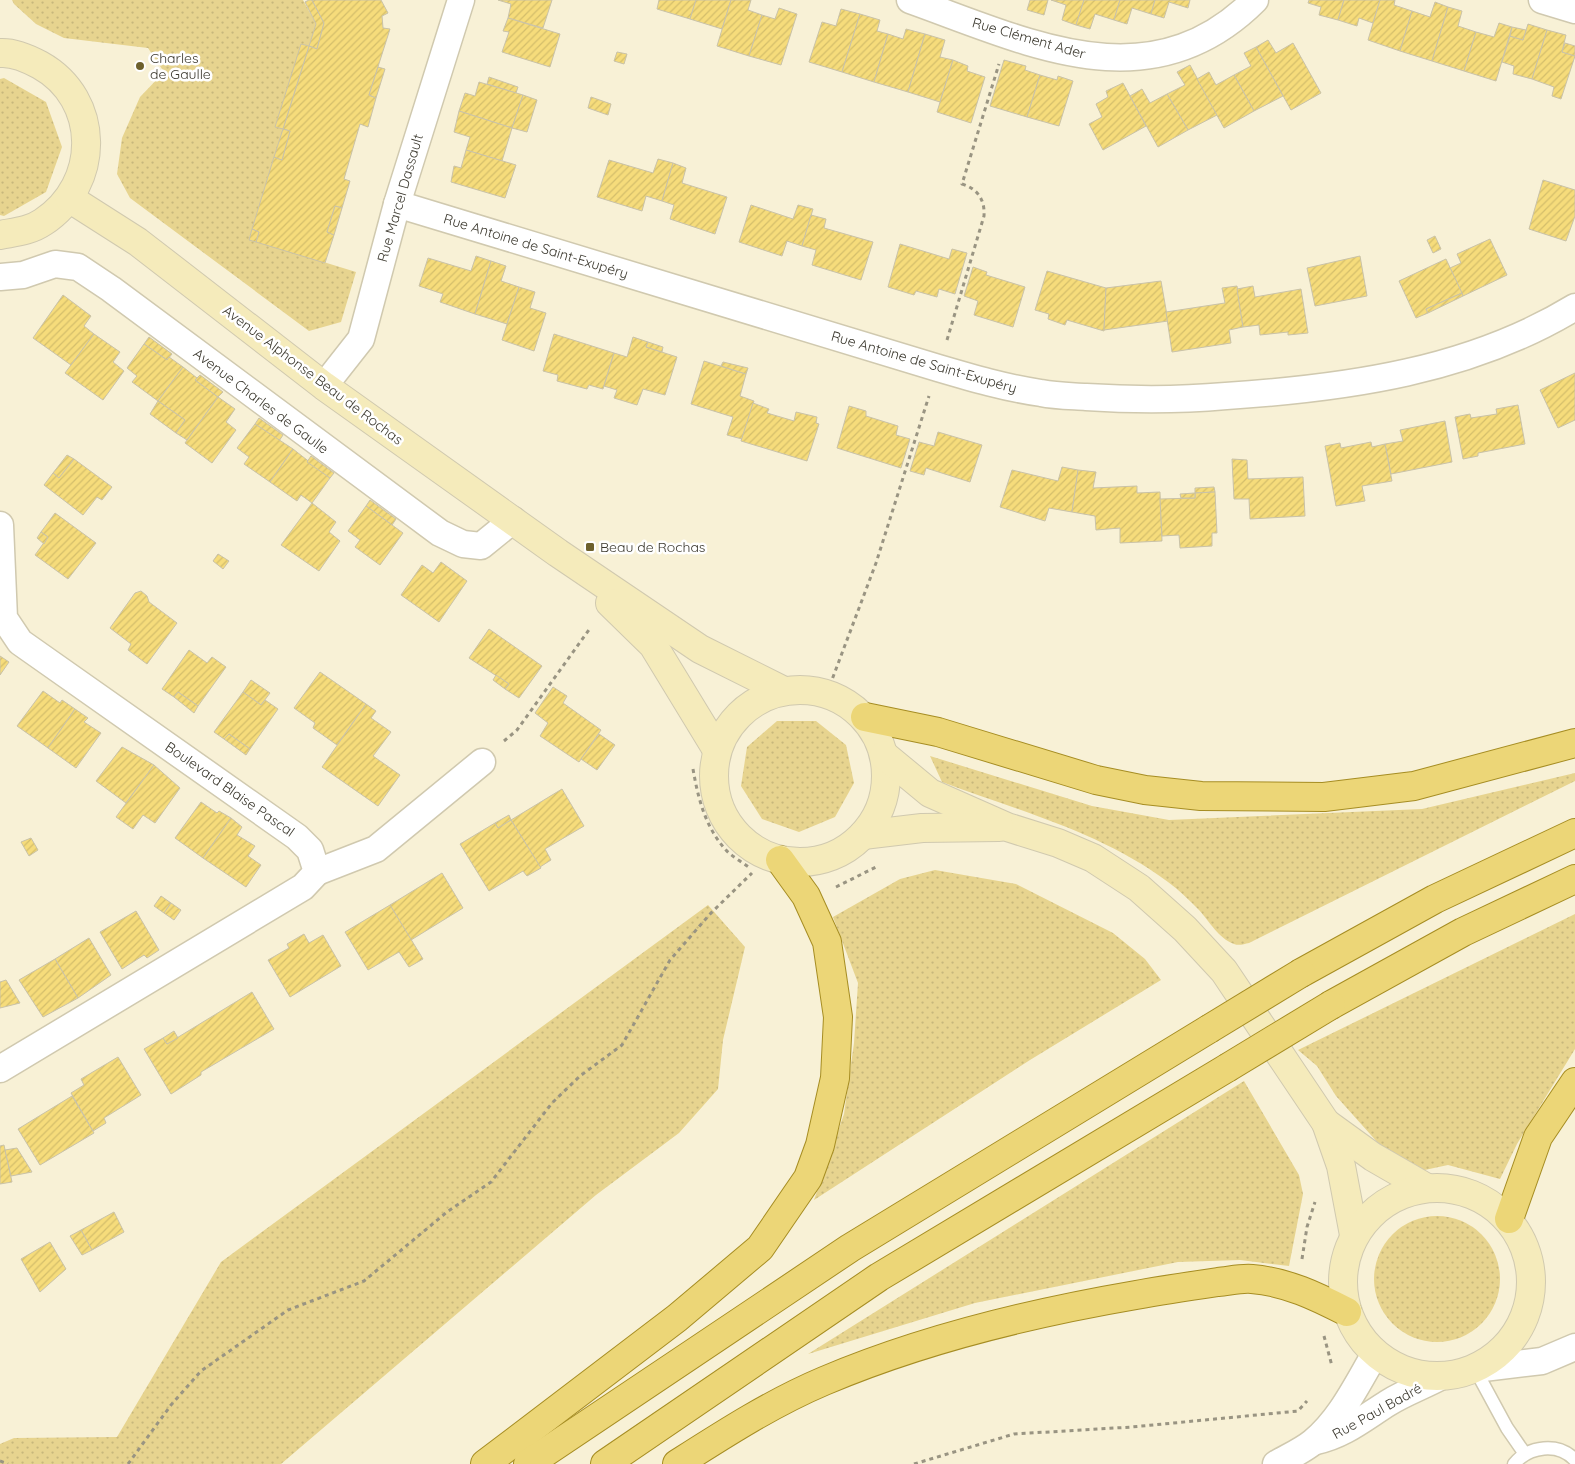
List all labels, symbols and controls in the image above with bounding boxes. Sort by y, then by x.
street label: Rue Clément Ader [970,13,1088,63]
place label: Charles de Gaulle [150,49,211,83]
marker: Charles de Gaulle [134,60,146,72]
street label: Rue Marcel Dassault [373,132,427,264]
street label: Rue Antoine de Saint-Exupéry [441,209,631,283]
street label: Avenue Alphonse Beau de Rochas [219,301,407,449]
street label: Rue Antoine de Saint-Exupéry [829,327,1019,397]
street label: Avenue Charles de Gaulle [190,344,332,458]
place label: Beau de Rochas [600,538,705,556]
marker: Beau de Rochas [584,541,596,553]
street label: Boulevard Blaise Pascal [162,737,298,841]
street label: Rue Paul Badré [1329,1379,1425,1443]

